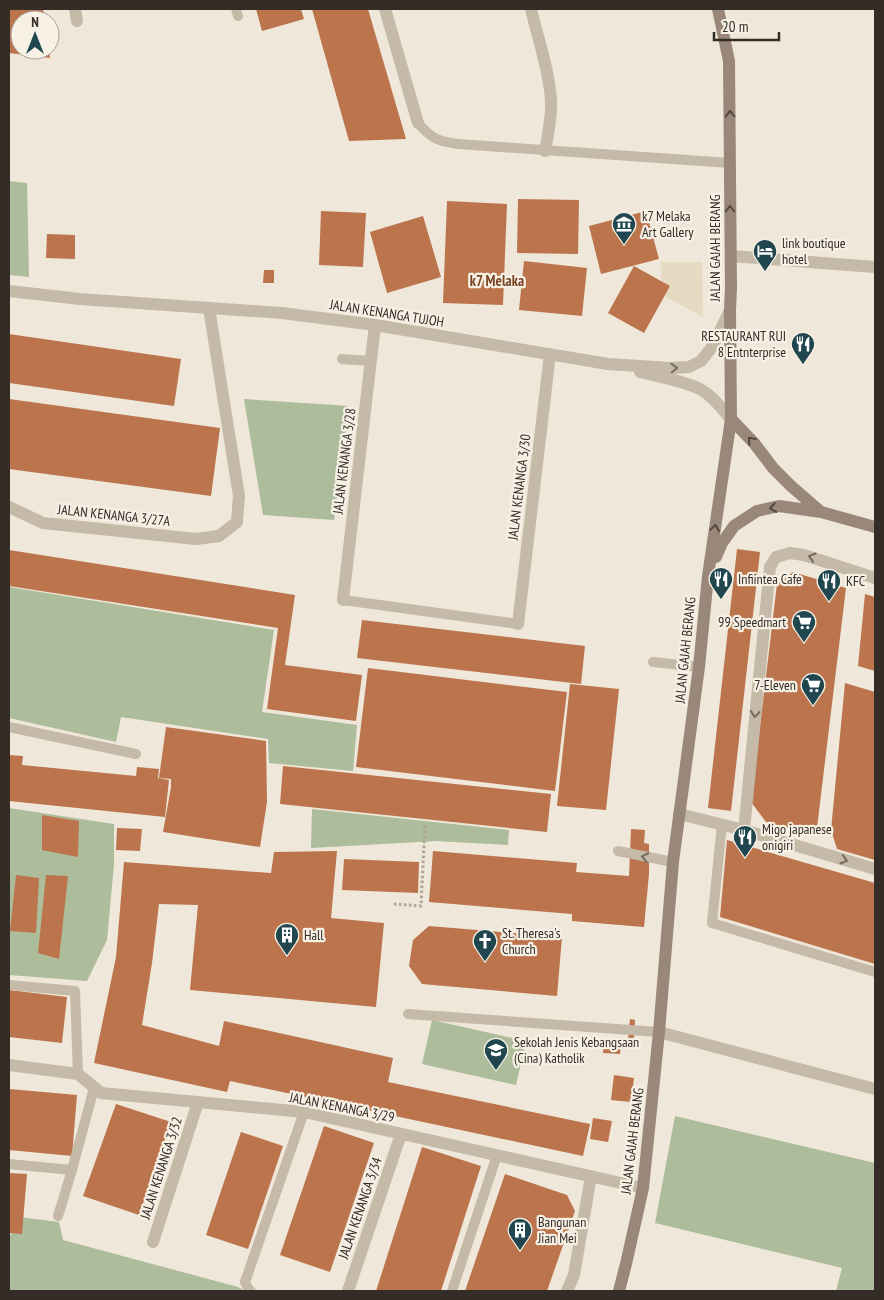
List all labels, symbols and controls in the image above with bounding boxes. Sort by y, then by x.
north arrow [10,10,60,60]
scale bar [714,10,779,42]
text: N [31,13,39,31]
text: 20 m [722,17,748,36]
one-way arrow [725,110,735,118]
street label: JALAN GAJAH BERANG [706,194,724,303]
one-way arrow [725,205,736,213]
place label: k7 Melaka Art Gallery [642,207,694,241]
museum icon: k7 Melaka Art Gallery [611,211,637,245]
place label: link boutique hotel [782,234,846,268]
hotel icon: link boutique hotel [752,238,778,272]
district label: k7 Melaka [470,271,524,290]
street label: JALAN KENANGA TUJOH [328,295,445,331]
place label: RESTAURANT RUI 8 Entnterprise [701,327,786,361]
restaurant icon: RESTAURANT RUI 8 Entnterprise [790,331,816,365]
one-way arrow [670,362,678,373]
street label: JALAN KENANGA 3/28 [328,407,359,516]
street label: JALAN KENANGA 3/30 [503,433,534,542]
one-way arrow [747,436,756,445]
street label: JALAN KENANGA 3/27A [56,500,172,530]
one-way arrow [768,502,776,513]
one-way arrow [710,524,720,532]
one-way arrow [809,553,817,563]
restaurant icon: Infiintea Cafe [708,566,734,600]
restaurant icon: KFC [816,568,842,602]
place label: Infiintea Cafe [738,570,802,588]
place label: KFC [846,572,866,590]
street label: JALAN GAJAH BERANG [670,596,700,705]
supermarket icon: 99 Speedmart [791,609,817,643]
place label: 99 Speedmart [718,613,786,631]
supermarket icon: 7-Eleven [800,672,826,706]
place label: 7-Eleven [754,676,796,694]
one-way arrow [750,711,761,719]
place label: Migo japanese onigiri [762,820,832,854]
restaurant icon: Migo japanese onigiri [732,824,758,858]
one-way arrow [641,852,650,863]
one-way arrow [839,854,848,864]
building icon: Hall [274,922,300,956]
place label: St. Theresa's Church [502,924,561,958]
place label: Hall [304,926,324,944]
church icon: St. Theresa's Church [472,928,498,962]
place label: Sekolah Jenis Kebangsaan (Cina) Katholik [514,1033,639,1067]
school or university icon: Sekolah Jenis Kebangsaan (Cina) Katholik [483,1037,509,1071]
street label: JALAN GAJAH BERANG [616,1087,647,1196]
street label: JALAN KENANGA 3/29 [287,1088,396,1126]
street label: JALAN KENANGA 3/32 [136,1115,186,1222]
street label: JALAN KENANGA 3/34 [334,1154,386,1262]
place label: Bangunan Jian Mei [537,1213,586,1247]
building icon: Bangunan Jian Mei [507,1217,533,1251]

